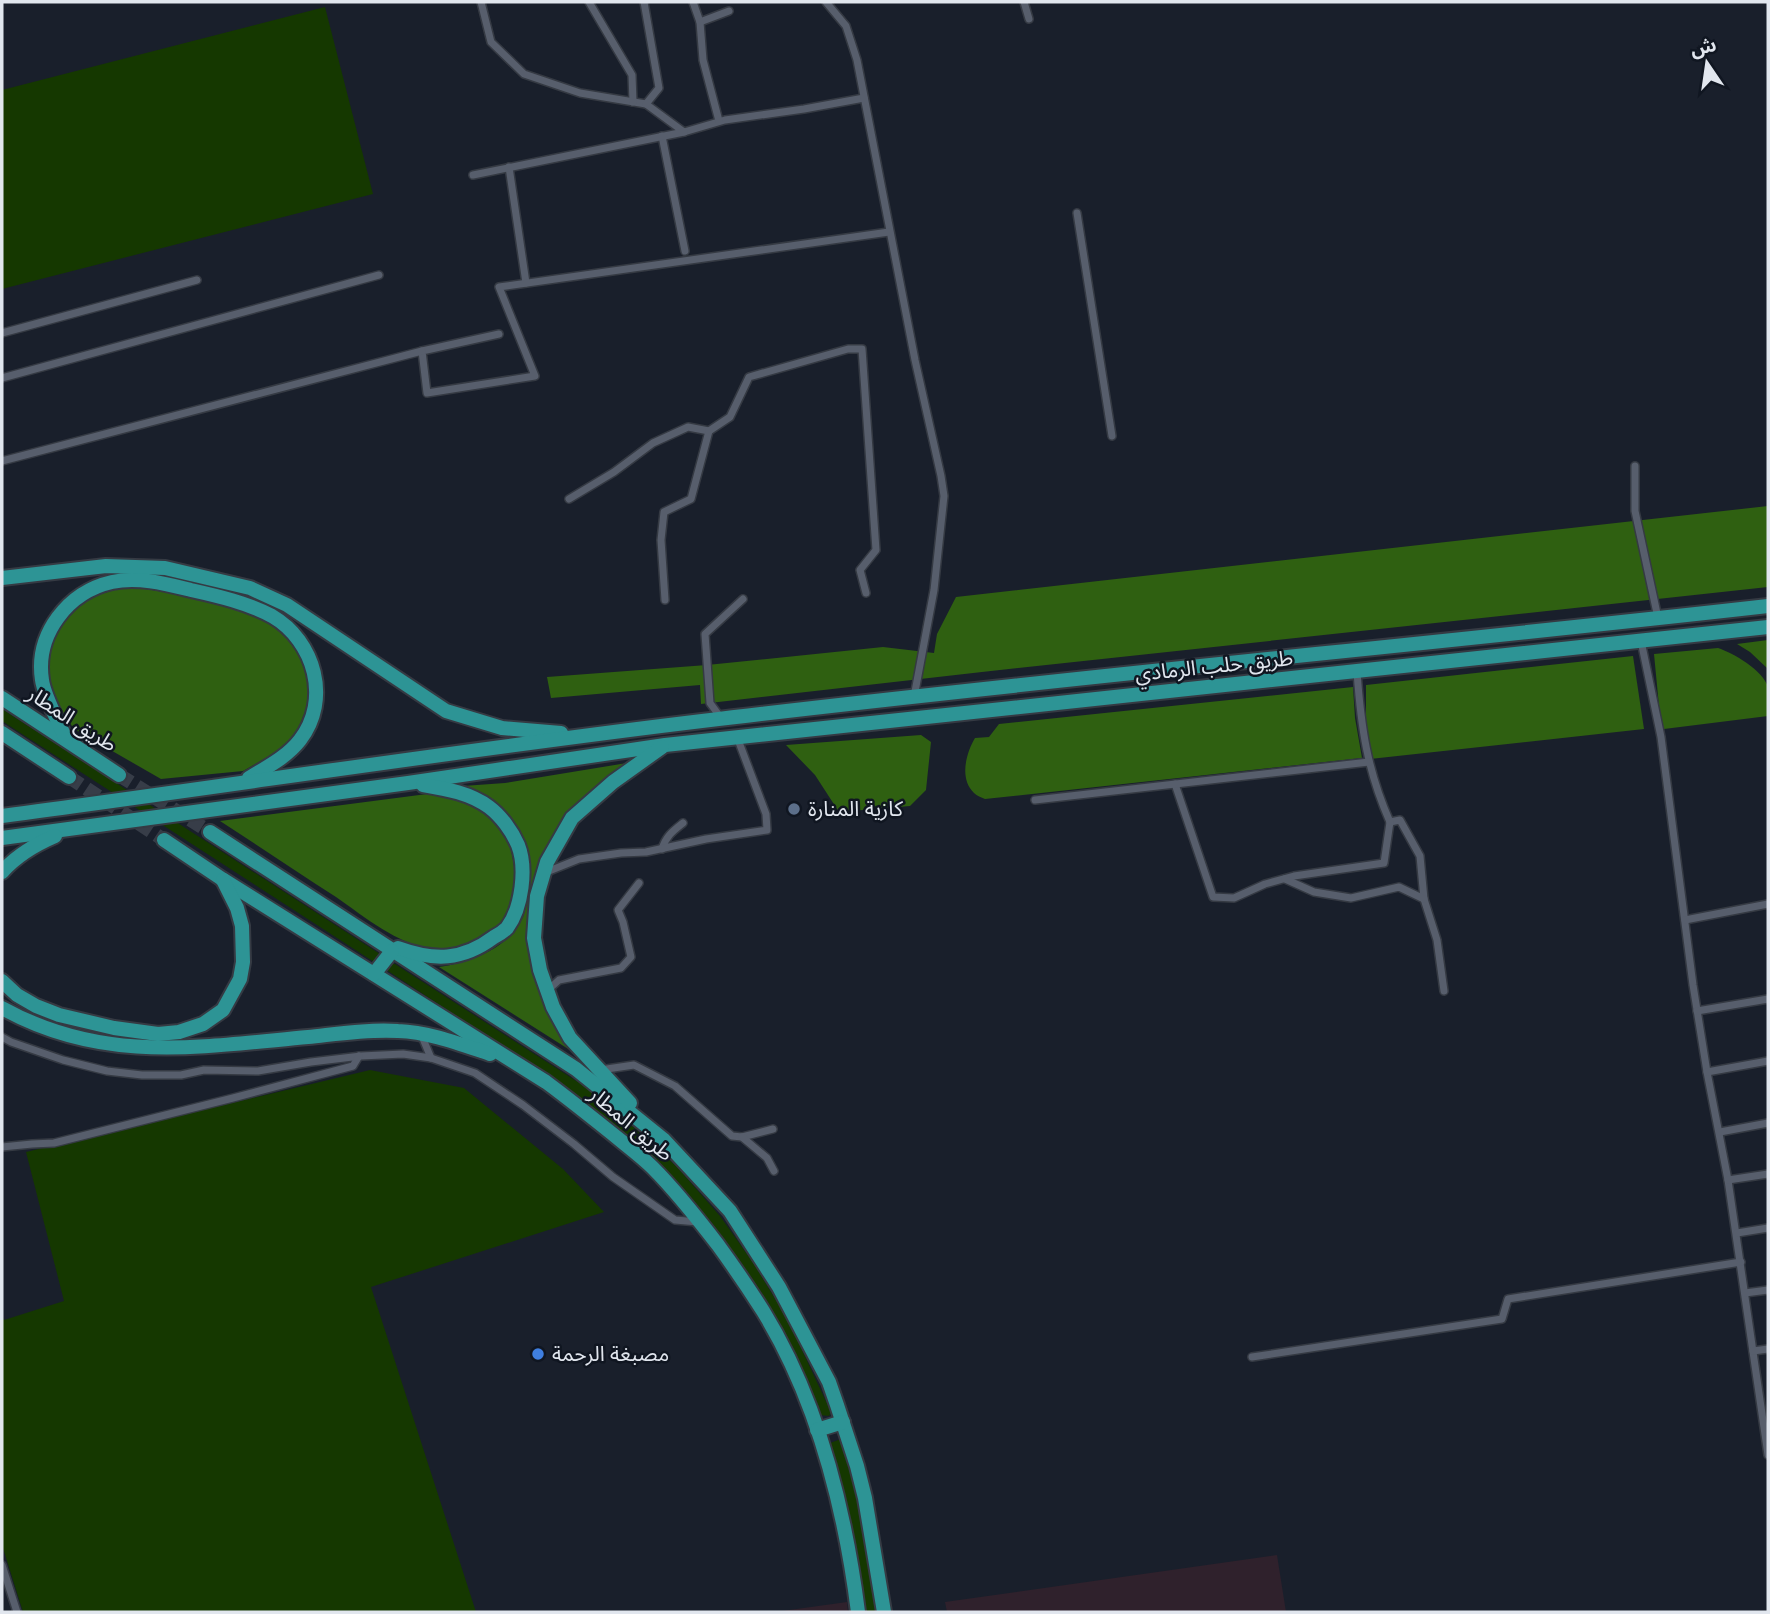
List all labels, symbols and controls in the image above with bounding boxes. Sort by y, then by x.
north arrow [1672,28,1742,98]
text: ش [1688,32,1719,62]
street label: طريق حلب الرمادي [1134,644,1295,690]
street label: طريق المطار [21,679,122,758]
place label: كازية المنارة [808,795,903,822]
marker: كازية المنارة [786,801,802,817]
street label: طريق المطار [583,1080,679,1167]
place label: مصبغة الرحمة [552,1340,669,1367]
marker: مصبغة الرحمة [530,1346,546,1362]

